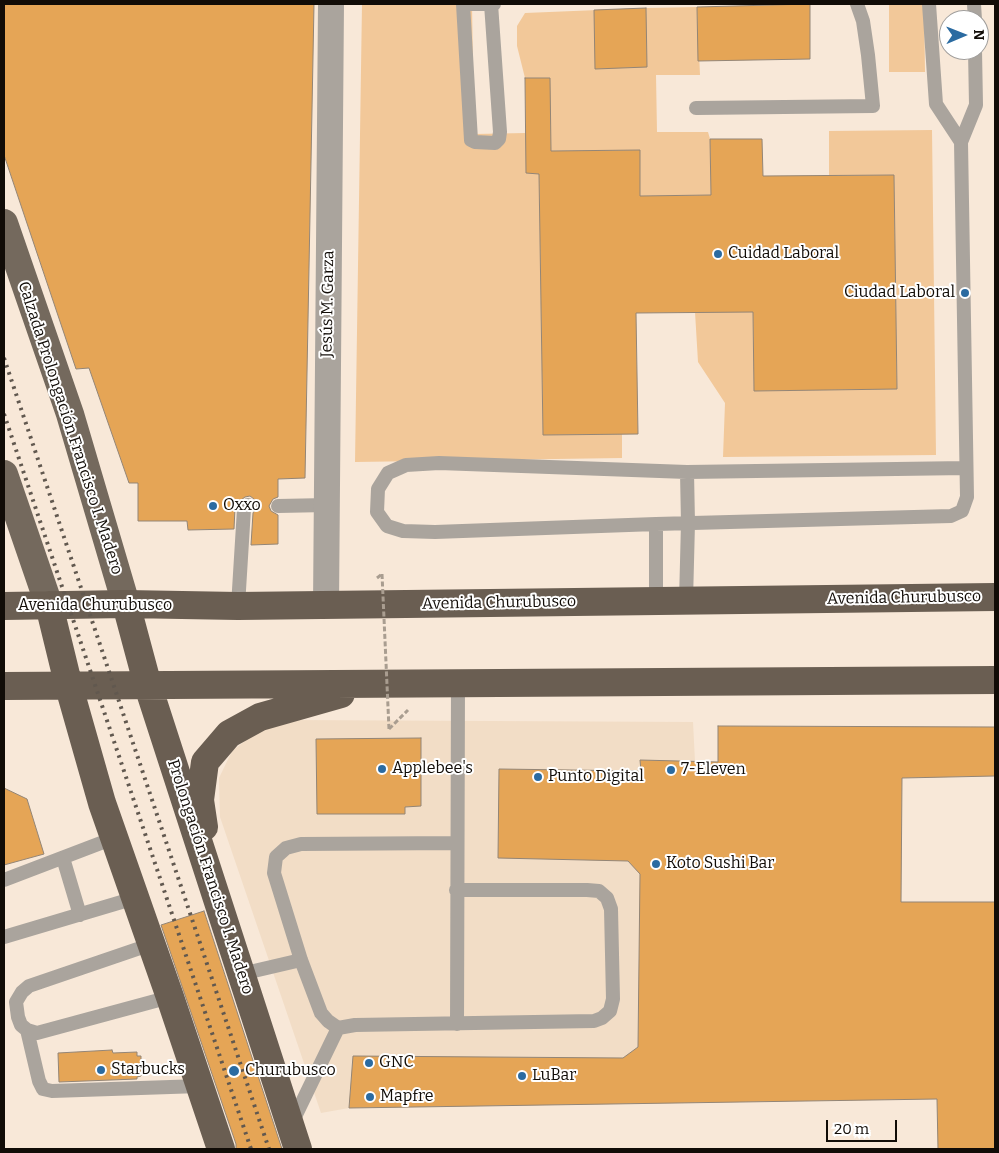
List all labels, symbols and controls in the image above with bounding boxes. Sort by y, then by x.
north arrow [939,10,989,60]
text: N [970,29,987,40]
place label: Cuidad Laboral [728,244,839,264]
marker: Cuidad Laboral [712,248,724,260]
street label: Jesús M. Garza [317,250,339,358]
street label: Calzada Prolongación Francisco I. Madero [13,279,127,577]
place label: Ciudad Laboral [844,283,955,303]
marker: Ciudad Laboral [959,287,971,299]
place label: Oxxo [223,496,261,516]
marker: Oxxo [207,500,219,512]
street label: Avenida Churubusco [827,587,981,609]
street label: Avenida Churubusco [422,592,576,614]
street label: Avenida Churubusco [18,596,172,616]
street label: Prolongación Francisco I. Madero [163,757,257,997]
place label: Applebee's [392,759,473,779]
place label: 7-Eleven [681,760,746,780]
marker: Applebee's [376,763,388,775]
marker: 7-Eleven [665,764,677,776]
place label: Punto Digital [548,767,644,787]
marker: Punto Digital [532,771,544,783]
place label: Koto Sushi Bar [666,854,774,874]
marker: Koto Sushi Bar [650,858,662,870]
place label: GNC [379,1053,414,1073]
marker: GNC [363,1057,375,1069]
place label: Starbucks [111,1060,185,1080]
place label: Churubusco [245,1061,336,1081]
marker: Starbucks [95,1064,107,1076]
marker: Churubusco [227,1064,241,1078]
place label: LuBar [532,1066,576,1086]
marker: LuBar [516,1070,528,1082]
place label: Mapfre [380,1087,434,1107]
marker: Mapfre [364,1091,376,1103]
scale bar [829,1110,900,1142]
text: 20 m [834,1120,869,1138]

